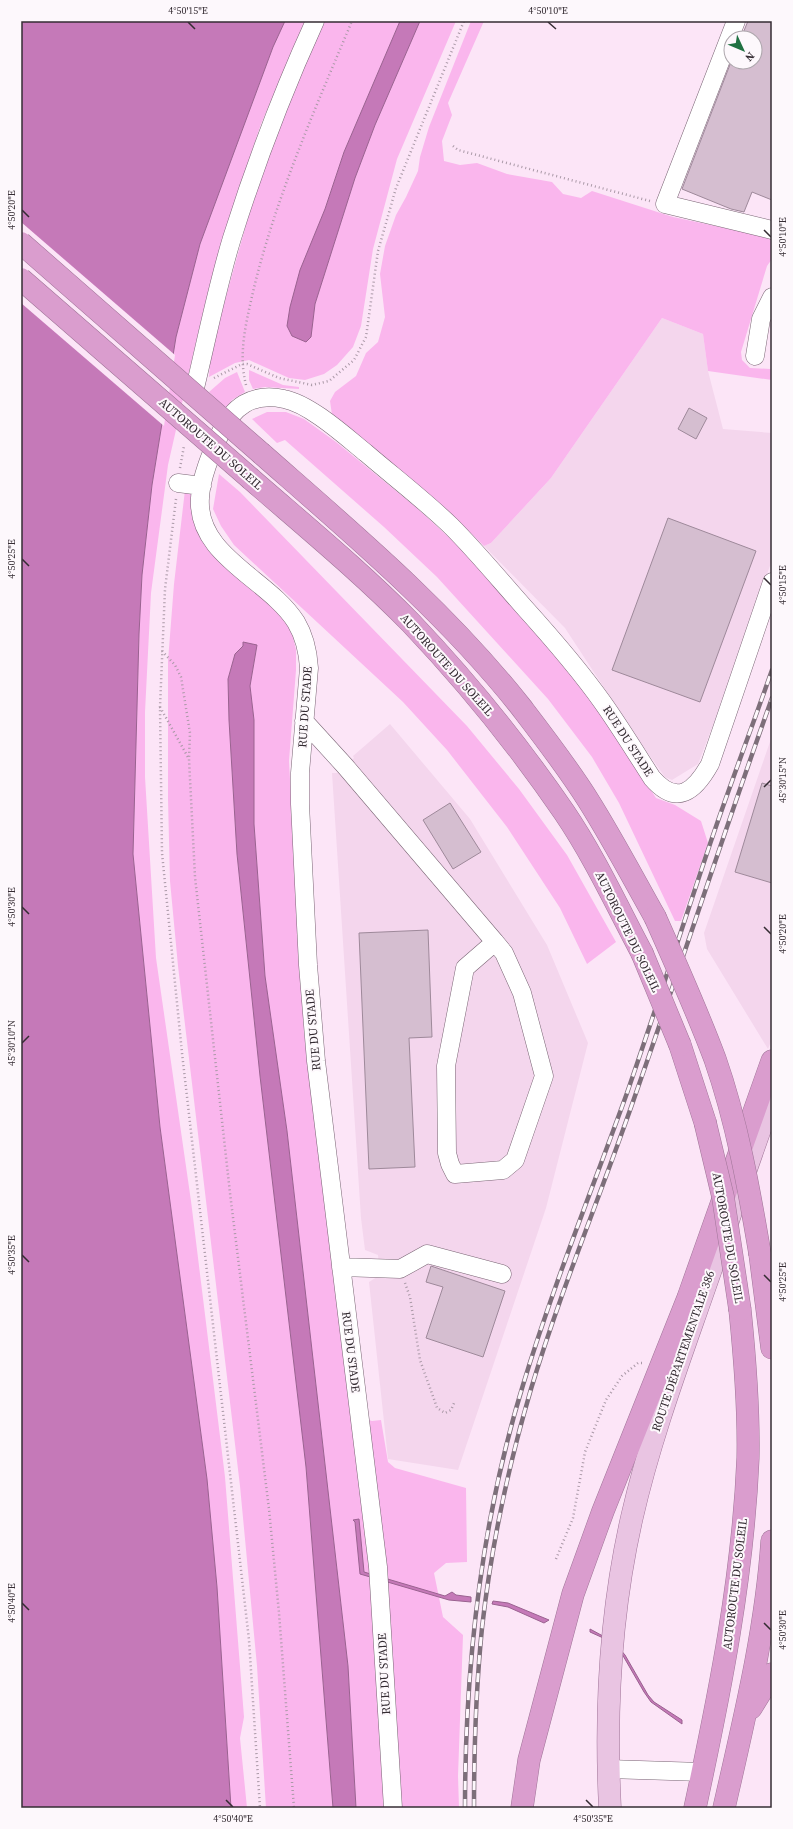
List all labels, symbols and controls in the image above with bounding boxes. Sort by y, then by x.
text: 4°50'15"E [168,4,208,17]
text: 4°50'10"E [528,4,568,17]
north arrow [723,30,763,70]
text: N [742,49,758,65]
text: 4°50'20"E [5,190,18,230]
text: 4°50'10"E [776,217,789,257]
street label: AUTOROUTE DU SOLEIL [156,394,266,494]
text: 4°50'25"E [5,539,18,579]
text: 4°50'15"E [776,565,789,605]
street label: AUTOROUTE DU SOLEIL [397,610,497,720]
street label: RUE DU STADE [294,666,316,748]
street label: RUE DU STADE [599,702,657,780]
text: 45°30'15"N [776,757,789,803]
street label: AUTOROUTE DU SOLEIL [592,869,664,995]
text: 4°50'30"E [5,887,18,927]
text: 4°50'20"E [776,914,789,954]
street label: RUE DU STADE [301,989,325,1071]
text: 45°30'10"N [5,1020,18,1066]
street label: AUTOROUTE DU SOLEIL [709,1171,747,1305]
text: 4°50'35"E [5,1235,18,1275]
text: 4°50'25"E [776,1262,789,1302]
street label: ROUTE DÉPARTEMENTALE 386 [648,1268,718,1434]
street label: RUE DU STADE [338,1311,364,1393]
street label: AUTOROUTE DU SOLEIL [719,1517,751,1651]
text: 4°50'40"E [5,1583,18,1623]
text: 4°50'30"E [776,1610,789,1650]
street label: RUE DU STADE [374,1633,394,1715]
text: 4°50'40"E [213,1812,253,1825]
text: 4°50'35"E [573,1812,613,1825]

